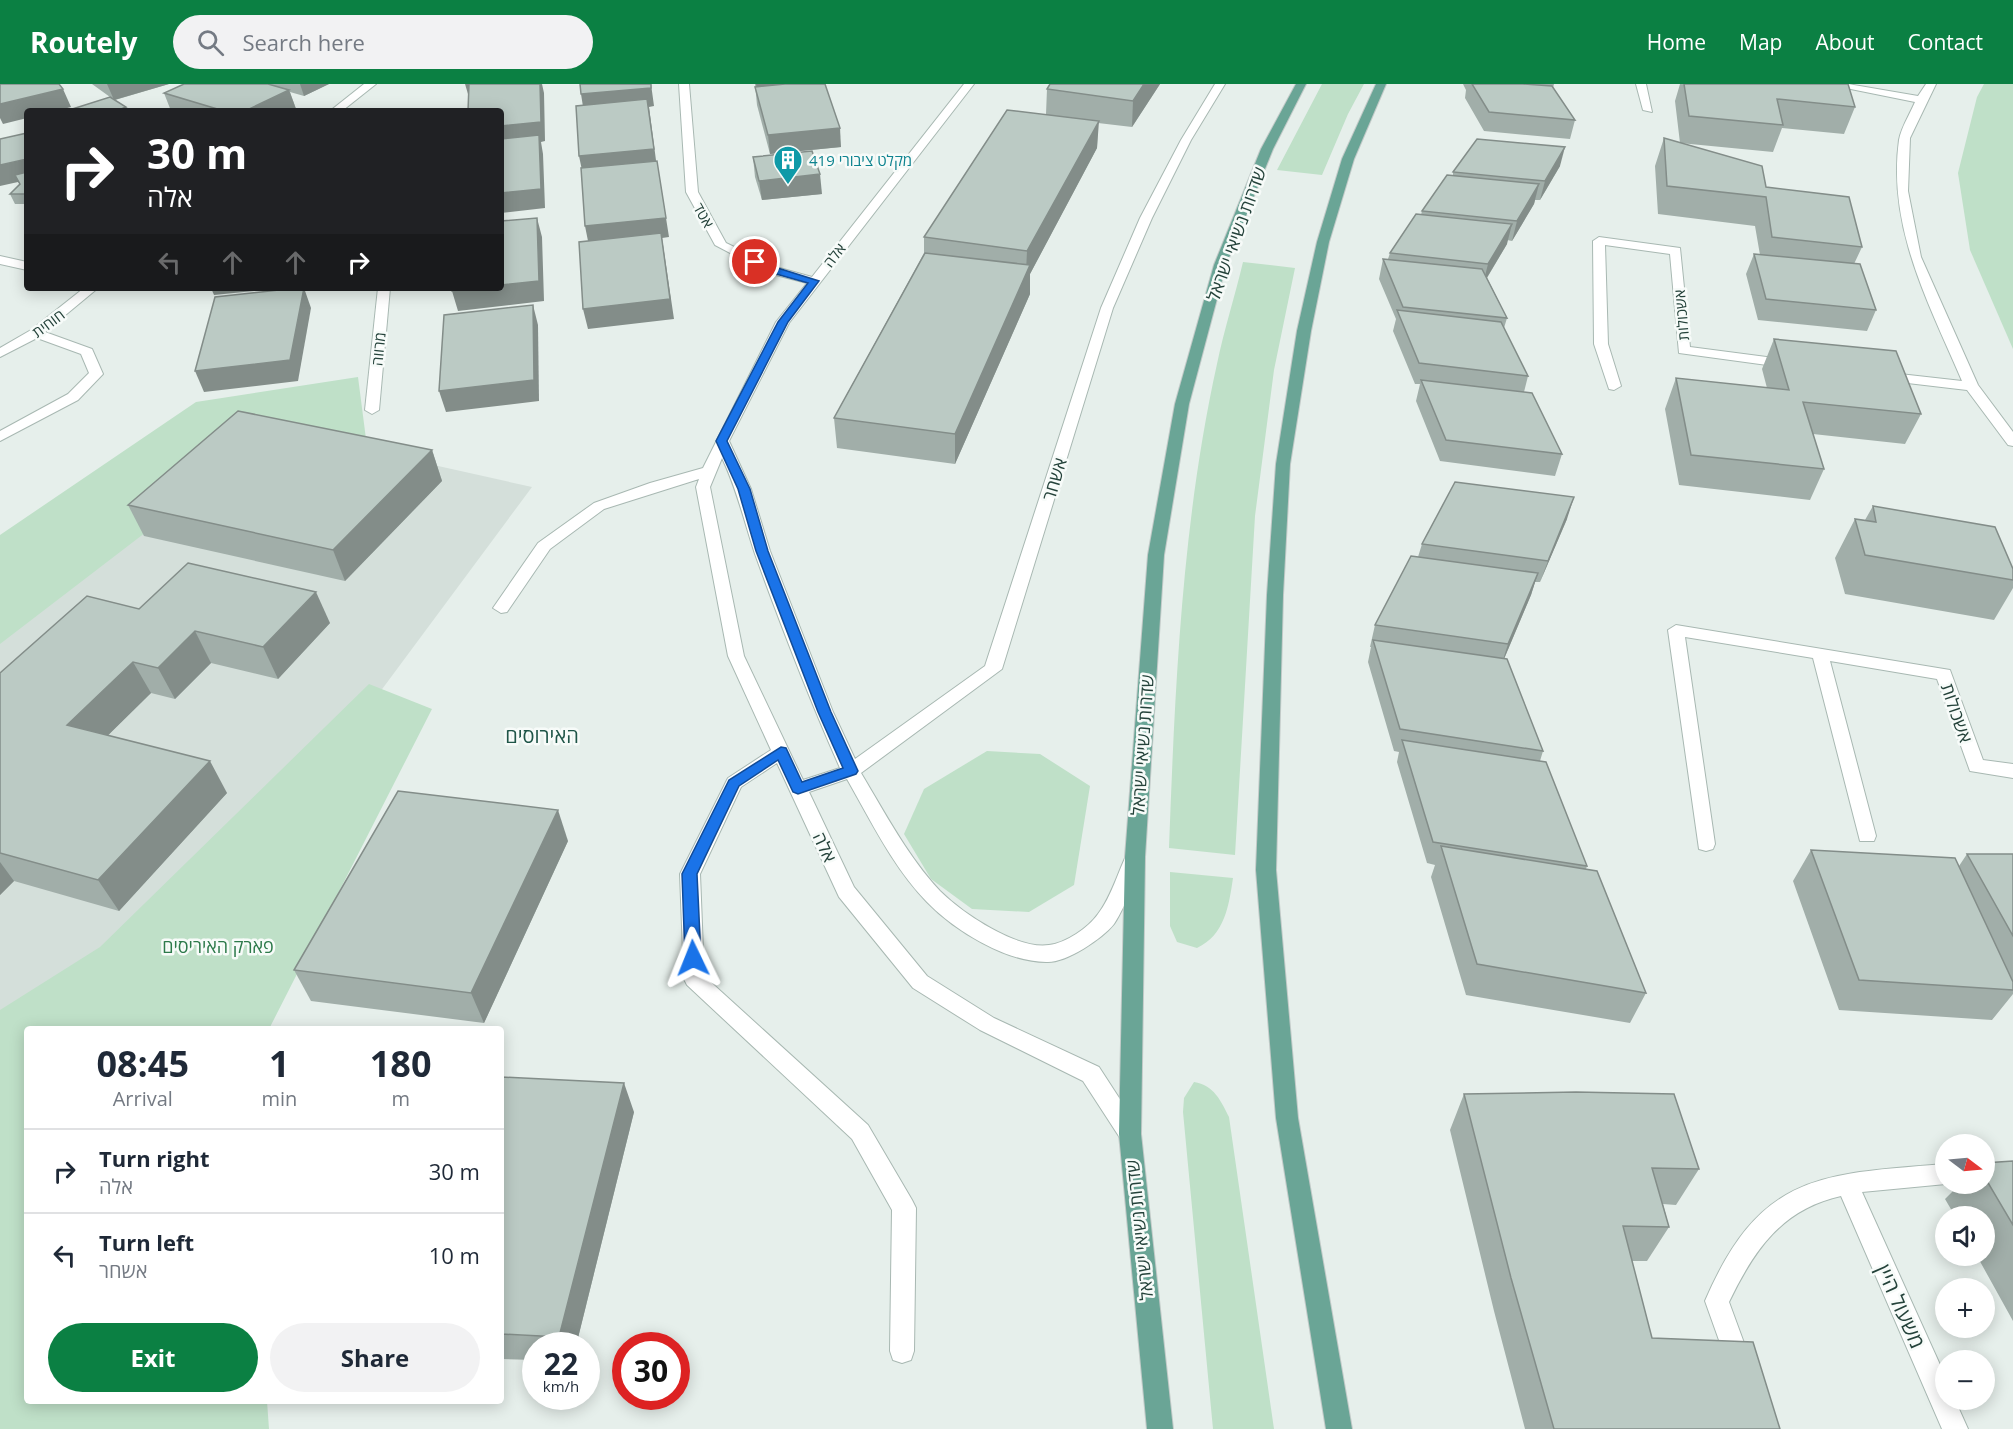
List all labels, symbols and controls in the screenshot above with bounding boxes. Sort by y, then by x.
search box [173,15,593,69]
text: Routely [30,23,137,61]
icon: search [194,26,227,59]
text: Search here [242,27,365,57]
text: Home [1647,28,1706,56]
text: Map [1739,28,1782,56]
text: About [1815,28,1875,56]
text: Contact [1908,28,1983,56]
text: 30 m [147,124,247,181]
icon: right [48,132,126,210]
building icon: מקלט ציבורי 419 [772,144,804,186]
place label: מקלט ציבורי 419 [809,150,912,170]
street label: שדרות נשיאי ישראל [1201,163,1272,304]
text: אלה [147,178,193,215]
street label: אטד [689,199,719,231]
pin [729,236,780,287]
street label: אלה [818,239,850,271]
icon: arrive [738,245,771,278]
icon: left [153,246,186,279]
icon: ahead [216,246,249,279]
icon: ahead [279,246,312,279]
icon: right [342,246,375,279]
street label: אשכולות [1669,289,1693,341]
street label: חוחית [28,304,68,342]
street label: מרווה [366,331,390,367]
street label: אשחר [1036,455,1072,503]
street label: שדרות נשיאי ישראל [1125,673,1159,816]
street label: אשכולות [1936,680,1978,746]
district label: האירוסים [505,722,579,749]
street label: אלה [808,828,842,866]
position arrow [661,926,725,990]
park label: פארק האיריסים [162,934,274,958]
text: 08:45 [96,1039,189,1088]
text: 1 [269,1039,290,1088]
text: 180 [370,1039,432,1088]
text: Arrival [113,1085,173,1112]
text: min [261,1085,297,1112]
text: m [391,1085,410,1112]
north arrow [1935,1134,1995,1194]
map controls [1935,1134,1995,1410]
text: Turn right [99,1143,210,1173]
icon: right [48,1155,81,1188]
text: 30 m [429,1156,480,1186]
street label: שדרות נשיאי ישראל [1120,1158,1158,1301]
text: אלה [99,1173,133,1200]
button: sound [1935,1206,1995,1266]
text: Turn left [99,1227,194,1257]
icon: left [48,1239,81,1272]
text: 10 m [429,1240,480,1270]
text: אשחר [99,1257,147,1284]
street label: משעול היין [1870,1259,1932,1353]
button: + [1935,1278,1995,1338]
button: Exit [48,1323,258,1392]
button: Share [270,1323,480,1392]
speed limit sign: 30 [612,1332,690,1410]
text: 22 [544,1343,578,1384]
button: − [1935,1350,1995,1410]
text: km/h [543,1376,579,1396]

